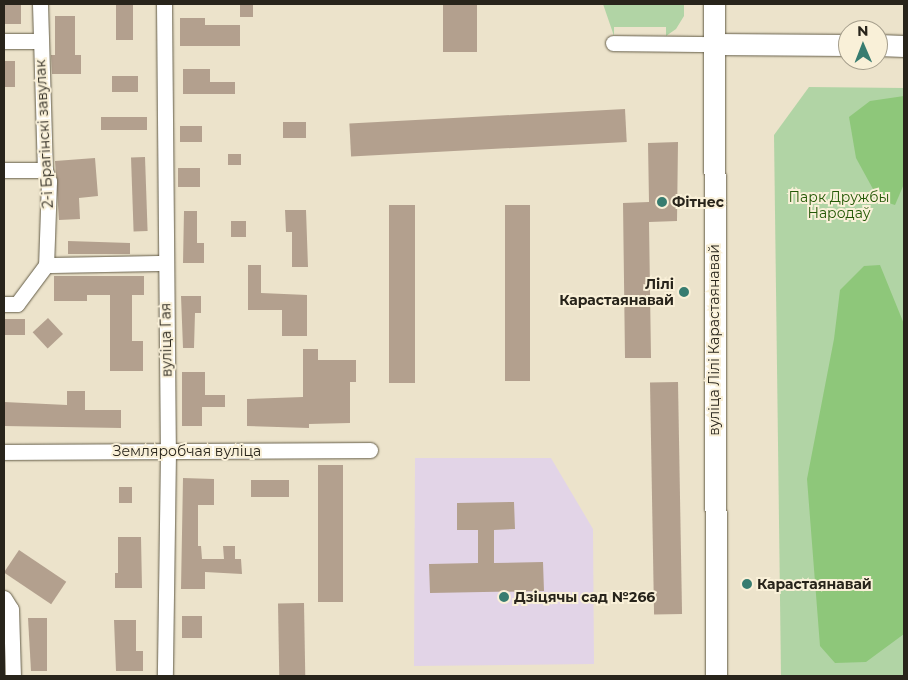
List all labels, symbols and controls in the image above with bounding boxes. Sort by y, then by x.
north arrow [838,20,888,70]
text: N [857,22,869,40]
street label: 2-і Брагінскі завулак [32,59,56,209]
park label: Парк Дружбы Народаў [789,189,889,222]
place label: Фітнес [672,194,724,210]
marker: Фітнес [656,196,668,208]
street label: вуліца Лілі Карастаянавай [706,244,722,436]
place label: Лілі Карастаянавай [559,276,674,308]
marker: Лілі Карастаянавай [678,286,690,298]
street label: вуліца Гая [157,303,175,377]
street label: Земляробчая вуліца [113,443,261,459]
place label: Карастаянавай [757,576,872,592]
marker: Карастаянавай [741,578,753,590]
place label: Дзіцячы сад №266 [514,589,655,605]
marker: Дзіцячы сад №266 [498,591,510,603]

